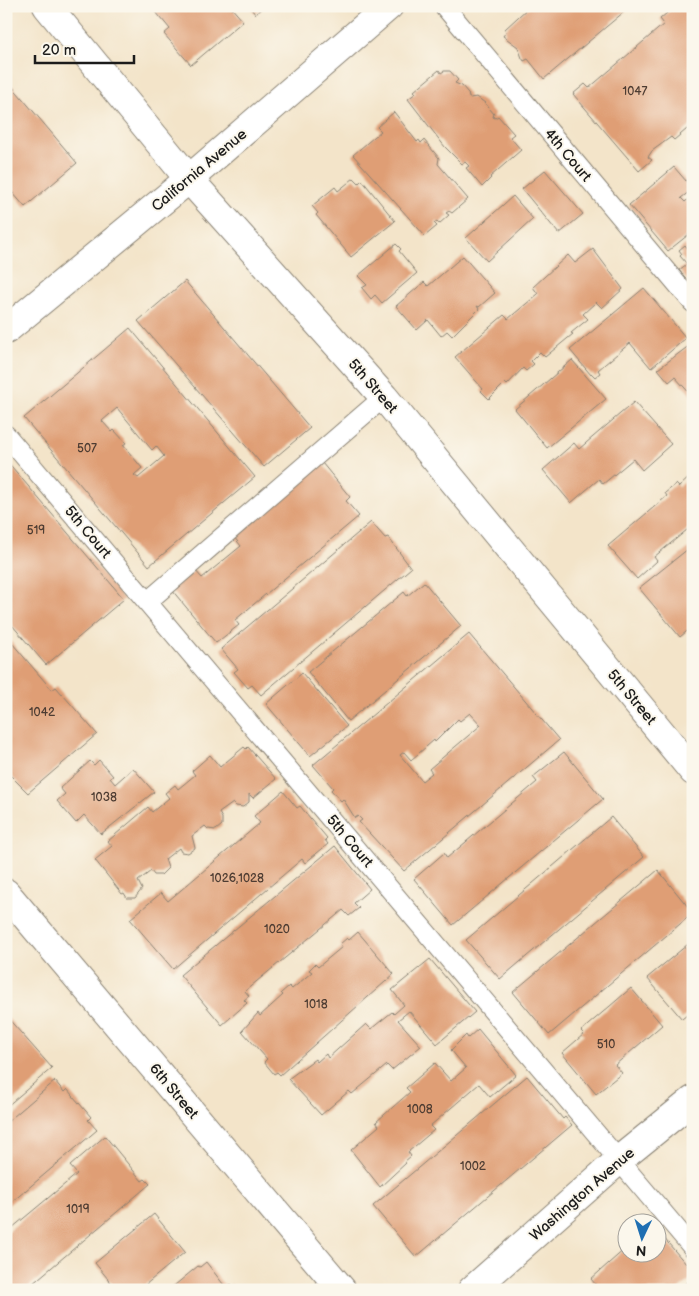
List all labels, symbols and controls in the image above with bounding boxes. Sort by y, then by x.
scale bar [35,32,134,64]
text: 20 m [42,41,76,60]
house number: 1047 [623,84,648,99]
street label: California Avenue [148,125,251,216]
street label: 4th Court [540,125,596,186]
street label: 5th Street [344,355,402,418]
house number: 507 [77,441,97,456]
street label: 5th Court [60,502,115,563]
house number: 519 [27,523,45,538]
street label: 5th Street [603,666,660,729]
house number: 1042 [29,705,55,720]
house number: 1038 [91,790,117,805]
street label: 5th Court [322,811,377,872]
house number: 1026,1028 [210,871,264,886]
house number: 1020 [264,922,290,937]
house number: 1018 [304,997,328,1012]
house number: 510 [597,1037,615,1052]
street label: 6th Street [145,1060,203,1123]
house number: 1008 [407,1102,433,1117]
street label: Washington Avenue [526,1143,639,1245]
house number: 1002 [460,1159,486,1174]
house number: 1019 [66,1202,90,1217]
north arrow [616,1214,666,1264]
text: N [635,1242,647,1259]

